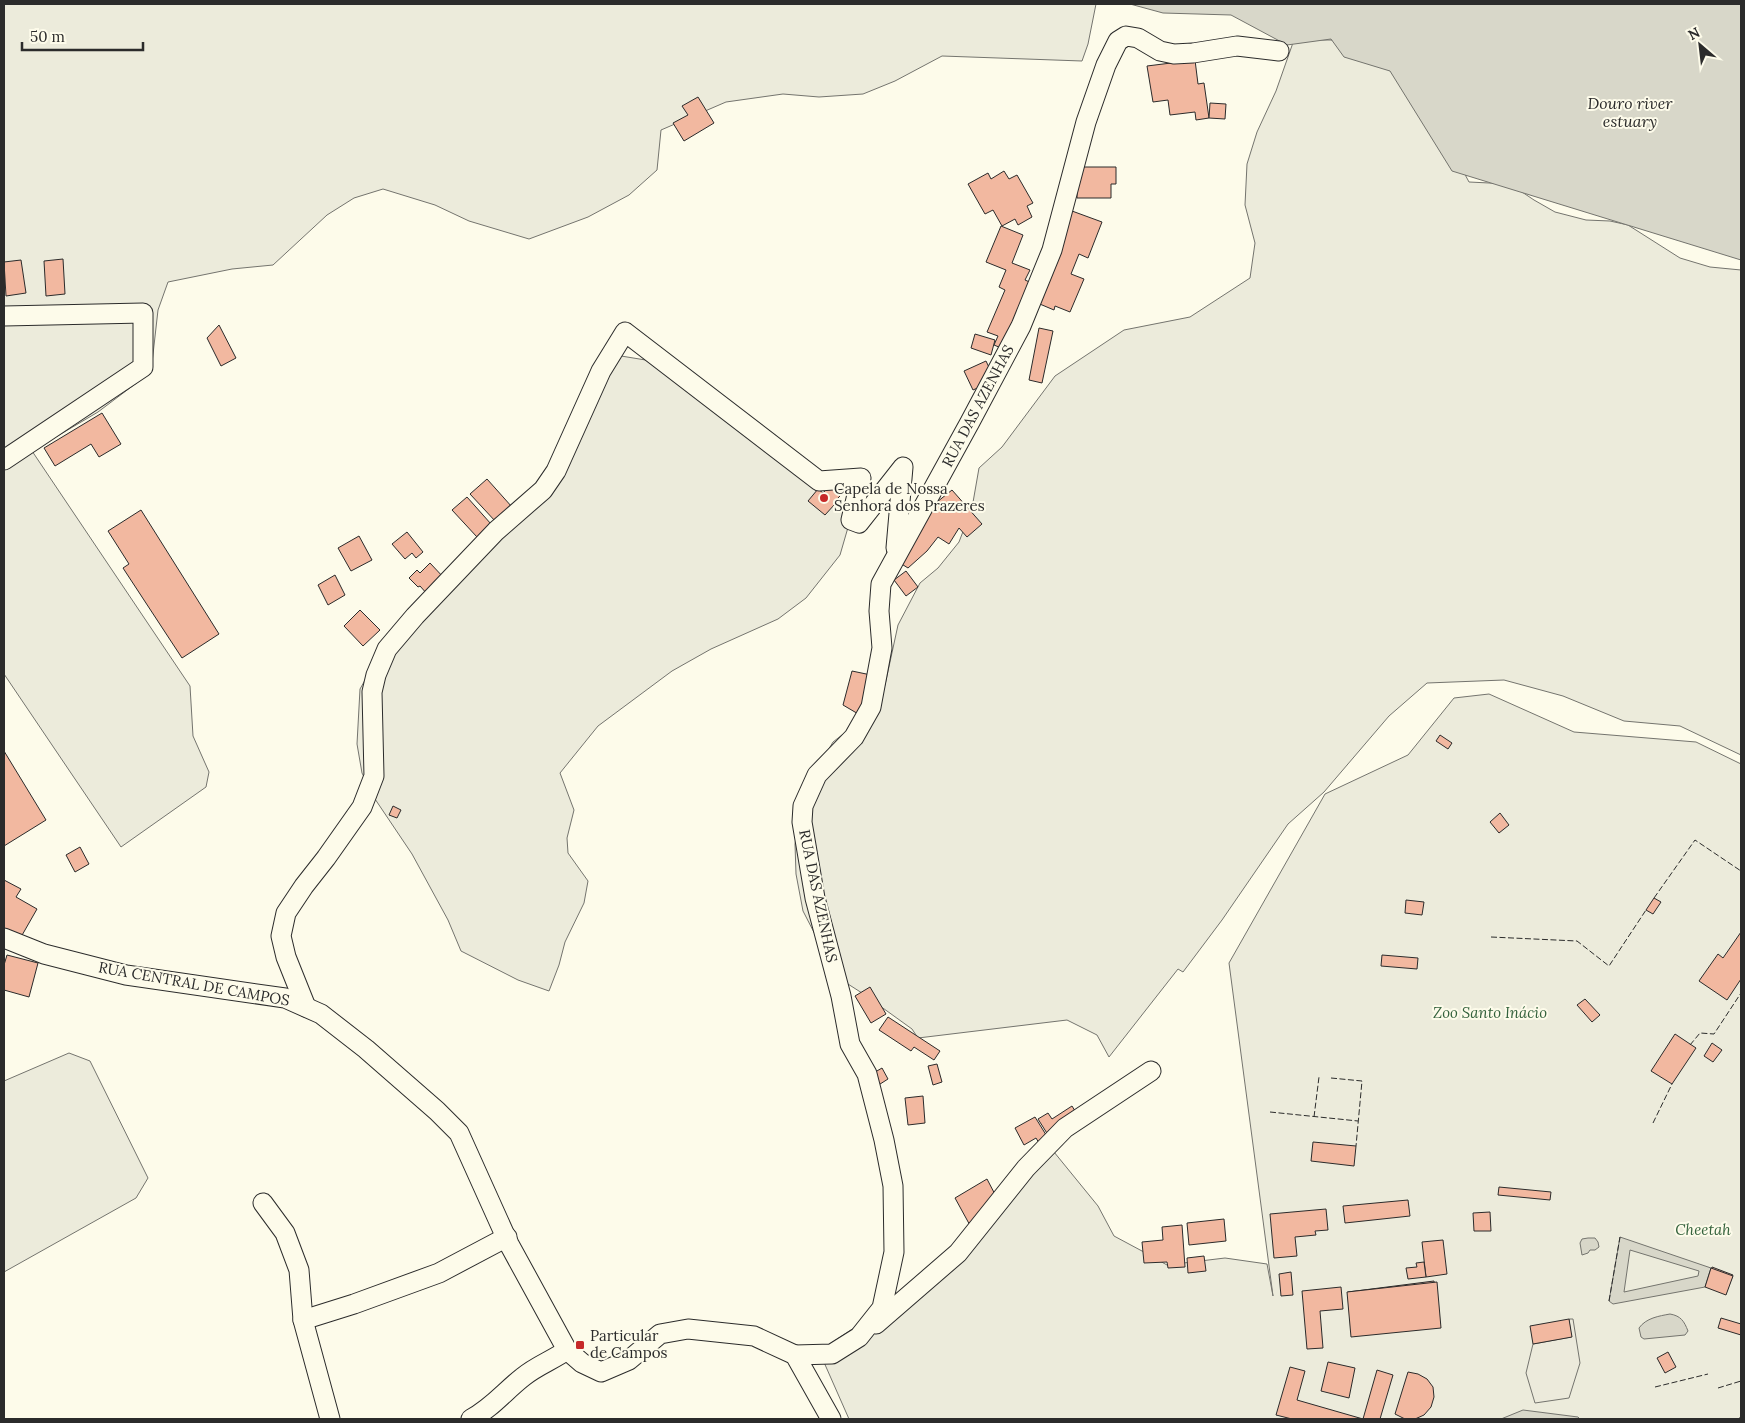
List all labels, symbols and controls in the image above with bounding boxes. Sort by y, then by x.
scale bar [22,20,144,52]
north arrow [1675,20,1725,70]
text: N [1685,23,1703,44]
text: 50 m [30,27,65,46]
water label: Douro river estuary [1587,93,1673,131]
street label: RUA DAS AZENHAS [937,342,1018,470]
place label: Capela de Nossa Senhora dos Prazeres [834,479,985,515]
marker: Capela de Nossa Senhora dos Prazeres [818,492,830,504]
street label: RUA DAS AZENHAS [795,828,842,964]
street label: RUA CENTRAL DE CAMPOS [97,957,291,1010]
park label: Zoo Santo Inácio [1433,1003,1547,1022]
park label: Cheetah [1675,1220,1731,1239]
place label: Particular de Campos [590,1326,667,1362]
marker: Particular de Campos [574,1339,586,1351]

